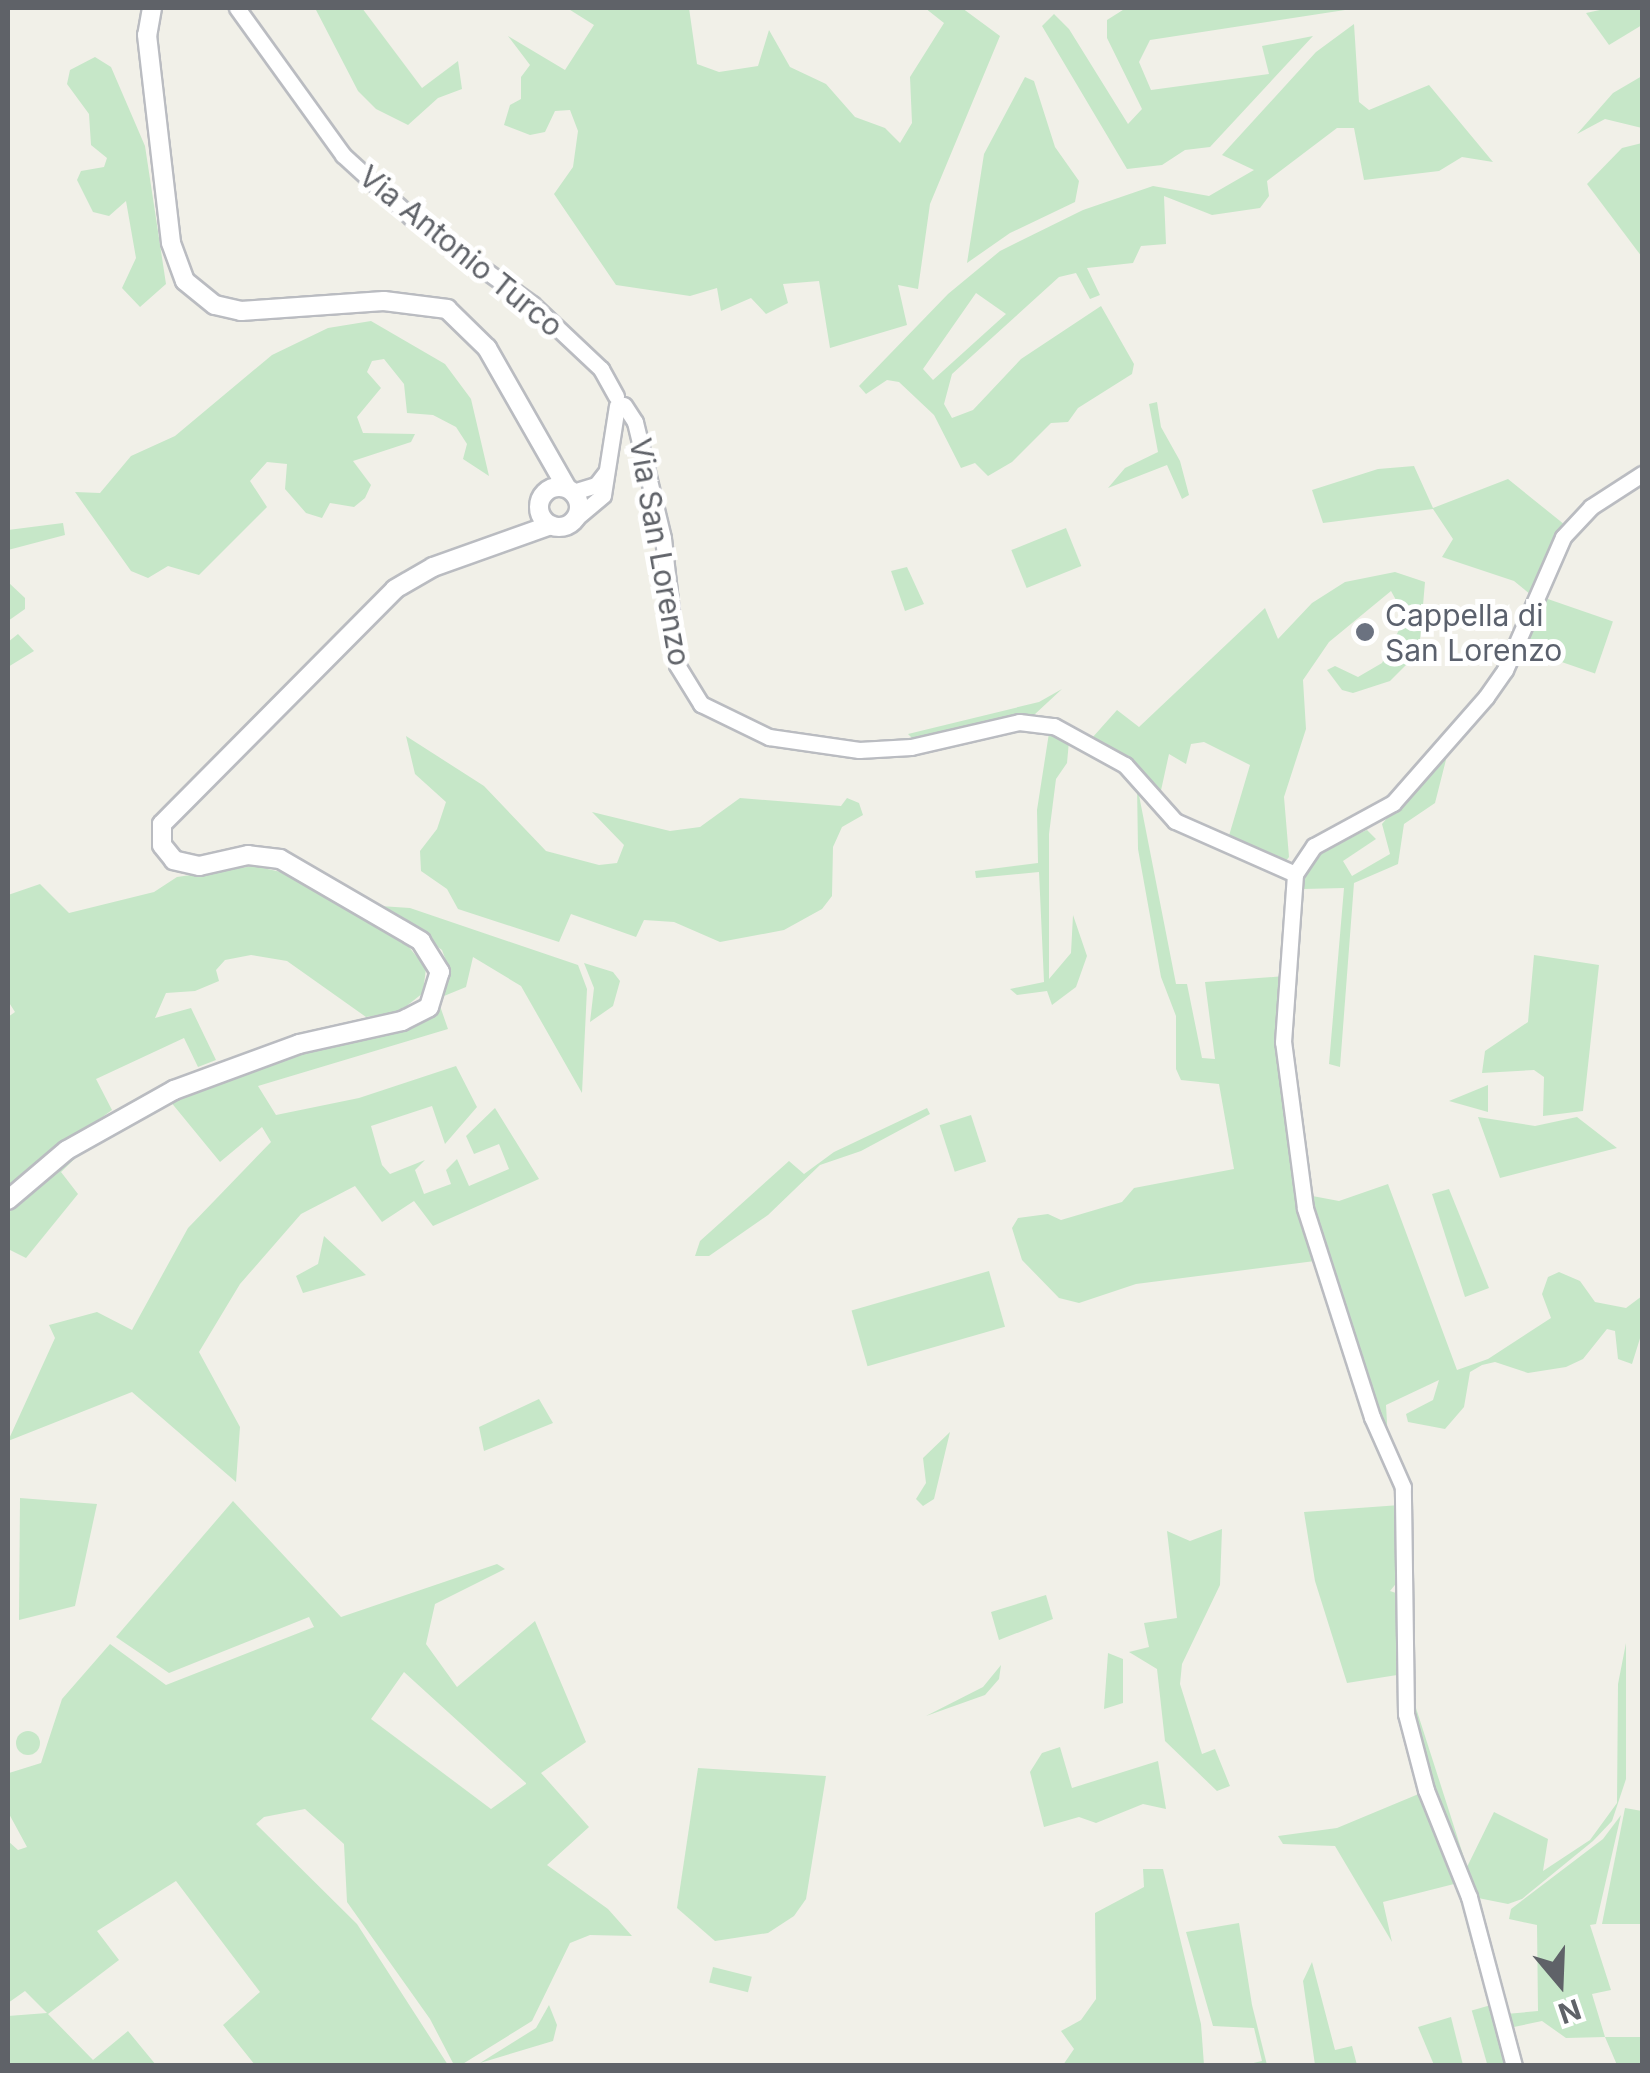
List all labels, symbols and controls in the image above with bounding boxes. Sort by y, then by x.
street label: Via Antonio Turco [352,158,570,344]
street label: Via San Lorenzo [622,435,698,669]
place label: Cappella di San Lorenzo [1385,597,1562,668]
marker: Cappella di San Lorenzo [1354,621,1376,643]
north arrow [1510,1933,1610,2033]
text: N [1554,1992,1585,2031]

